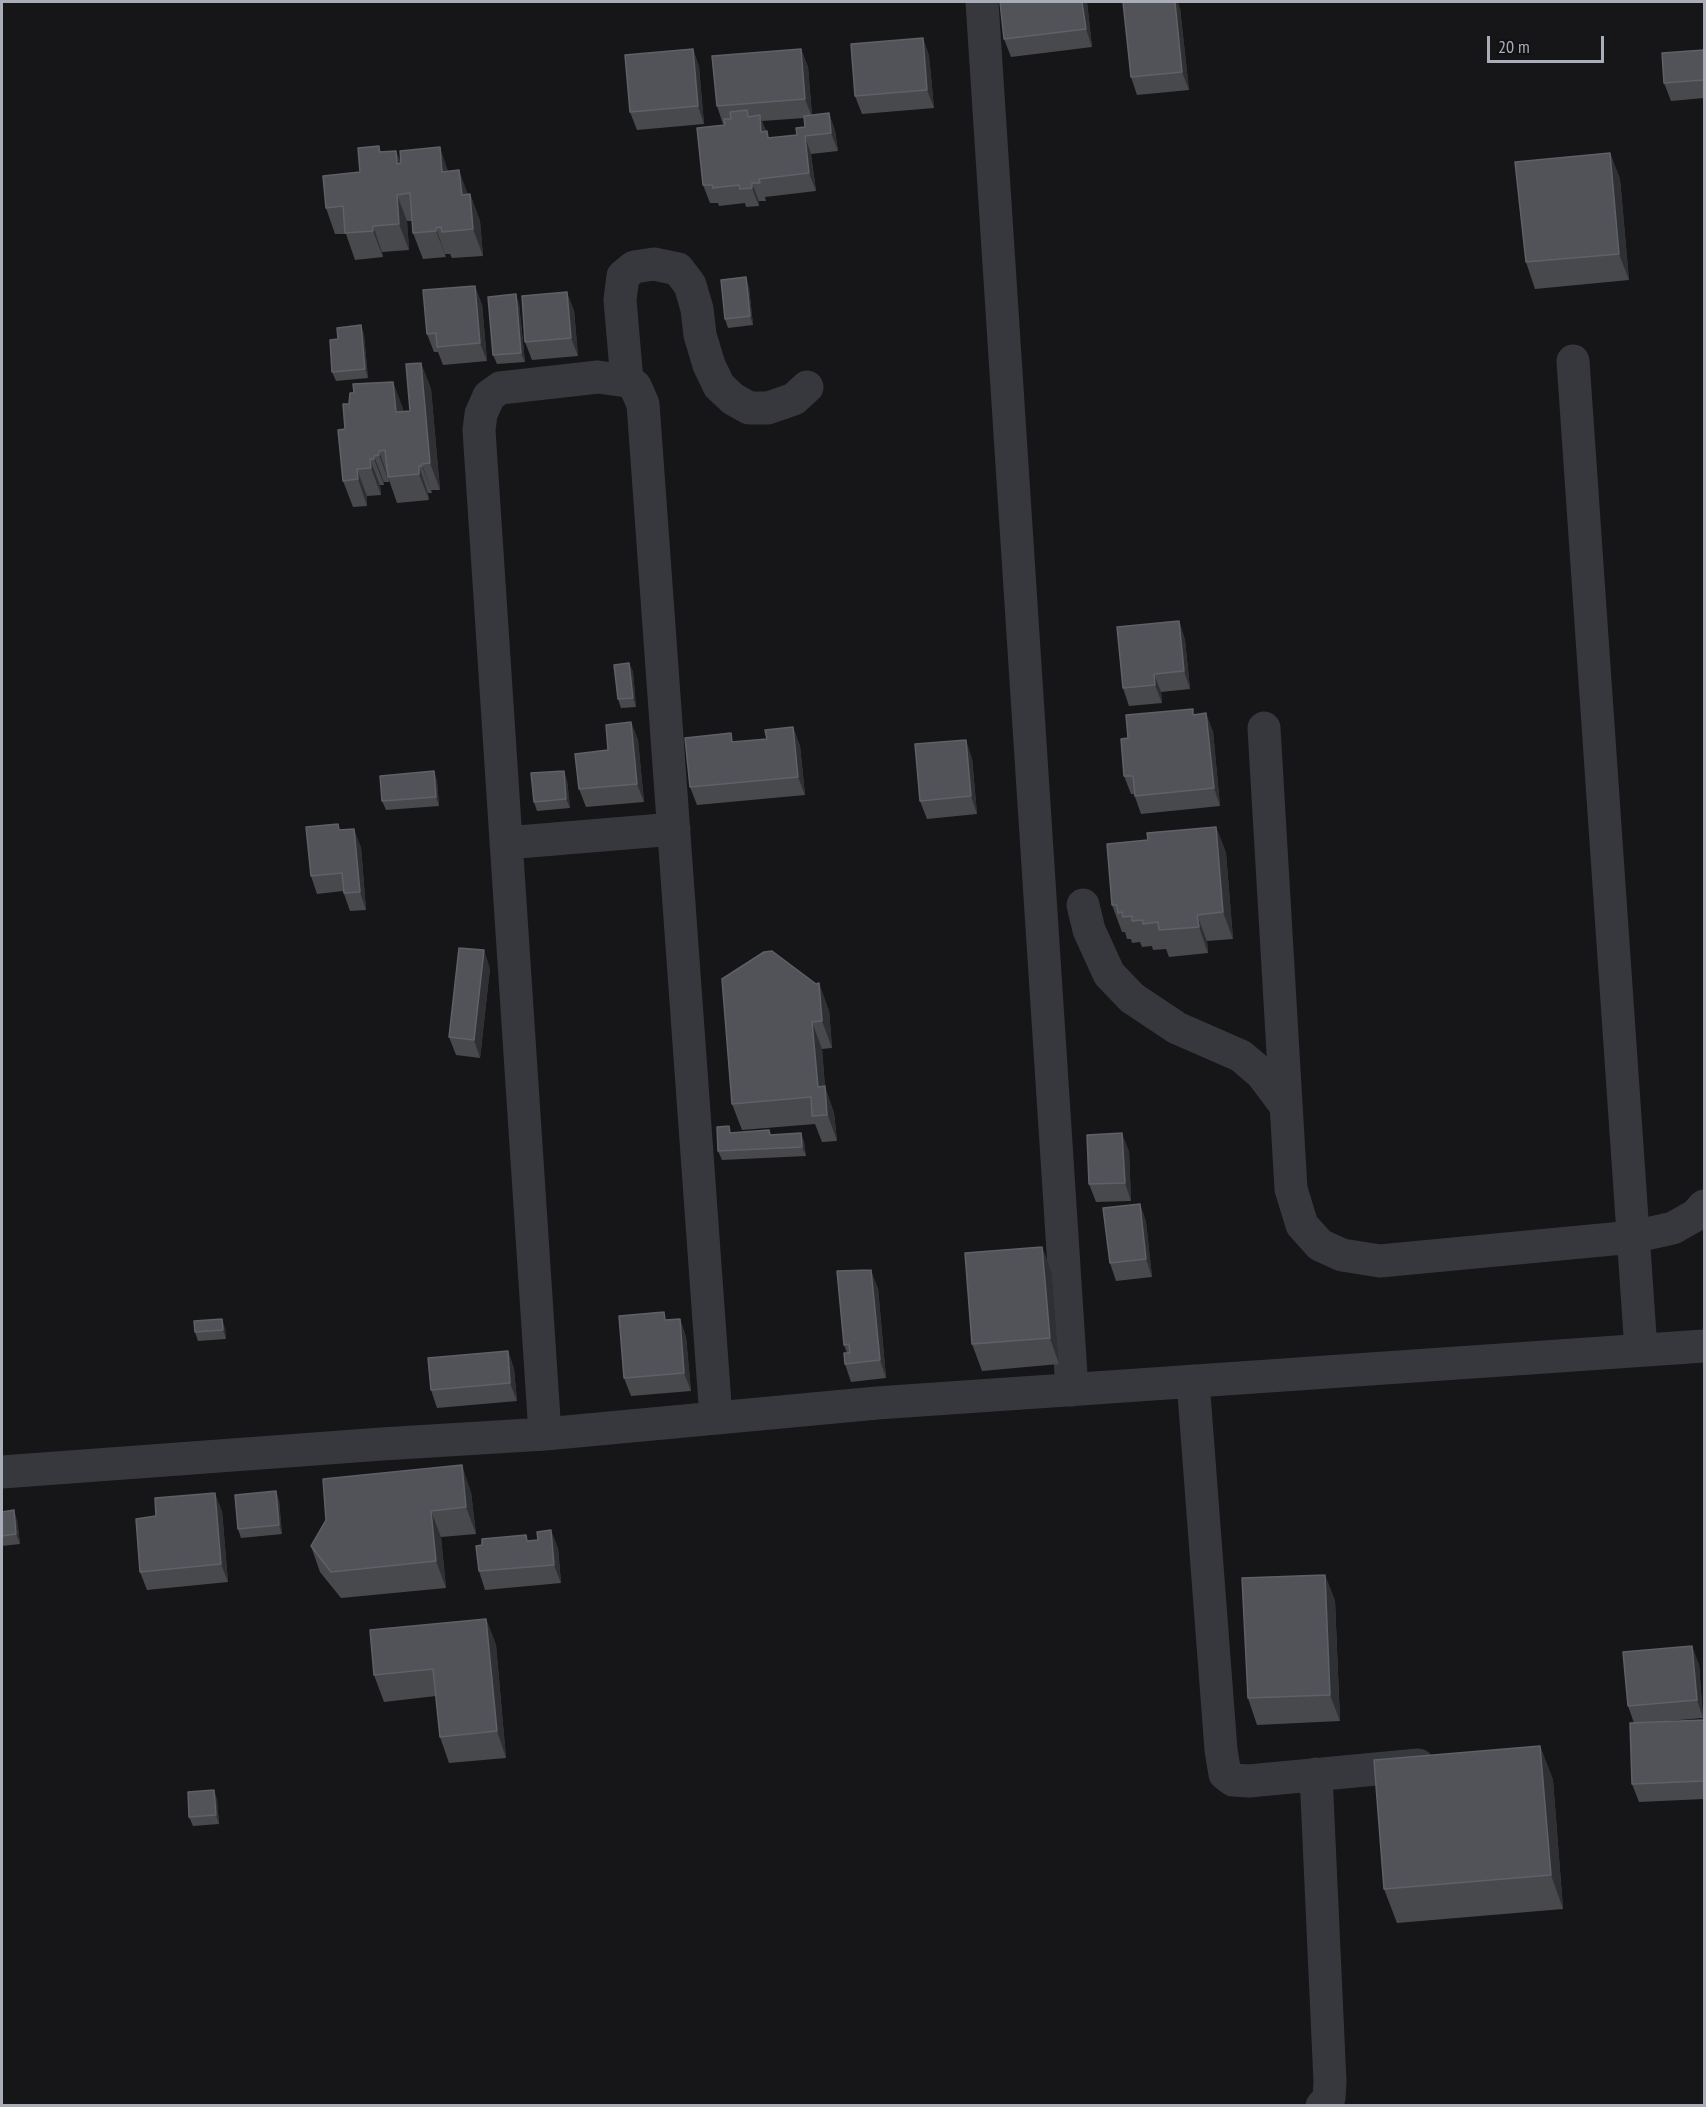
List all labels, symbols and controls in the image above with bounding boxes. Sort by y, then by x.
scale bar [1490,24,1607,62]
text: 20 m [1498,35,1530,58]

